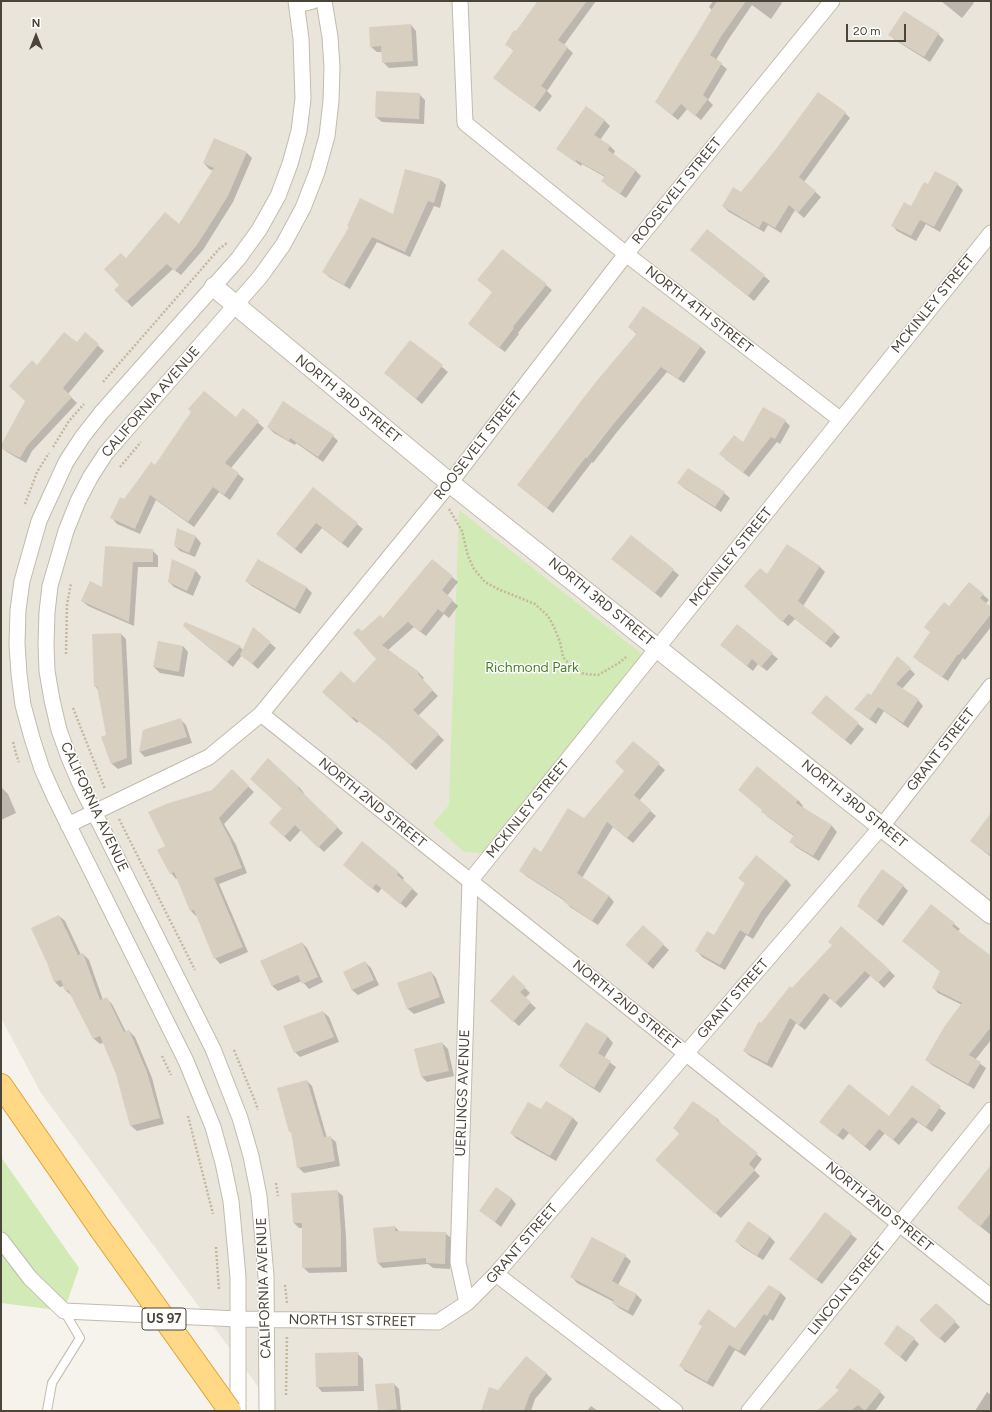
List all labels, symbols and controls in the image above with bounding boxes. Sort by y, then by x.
north arrow [16,16,56,56]
scale bar [848,16,908,42]
text: N [32,17,40,30]
text: 20 m [853,24,881,38]
street label: ROOSEVELT STREET [629,134,725,248]
street label: MCKINLEY STREET [888,251,978,357]
street label: NORTH 4TH STREET [642,263,756,357]
street label: CALIFORNIA AVENUE [98,343,204,461]
street label: NORTH 3RD STREET [292,351,404,447]
street label: ROOSEVELT STREET [431,389,525,503]
street label: MCKINLEY STREET [686,504,776,610]
street label: NORTH 3RD STREET [545,554,657,650]
park label: Richmond Park [485,660,579,676]
street label: GRANT STREET [903,705,979,795]
street label: CALIFORNIA AVENUE [57,739,131,875]
street label: NORTH 2ND STREET [315,755,429,851]
street label: MCKINLEY STREET [483,756,573,862]
street label: NORTH 3RD STREET [798,756,910,852]
street label: GRANT STREET [694,956,772,1042]
street label: NORTH 2ND STREET [569,957,683,1053]
street label: UERLINGS AVENUE [452,1029,474,1157]
street label: NORTH 2ND STREET [822,1159,936,1255]
street label: GRANT STREET [483,1201,561,1287]
street label: CALIFORNIA AVENUE [253,1217,275,1359]
street label: LINCOLN STREET [805,1239,889,1339]
road number: US 97 [142,1308,186,1330]
street label: NORTH 1ST STREET [288,1311,416,1331]

